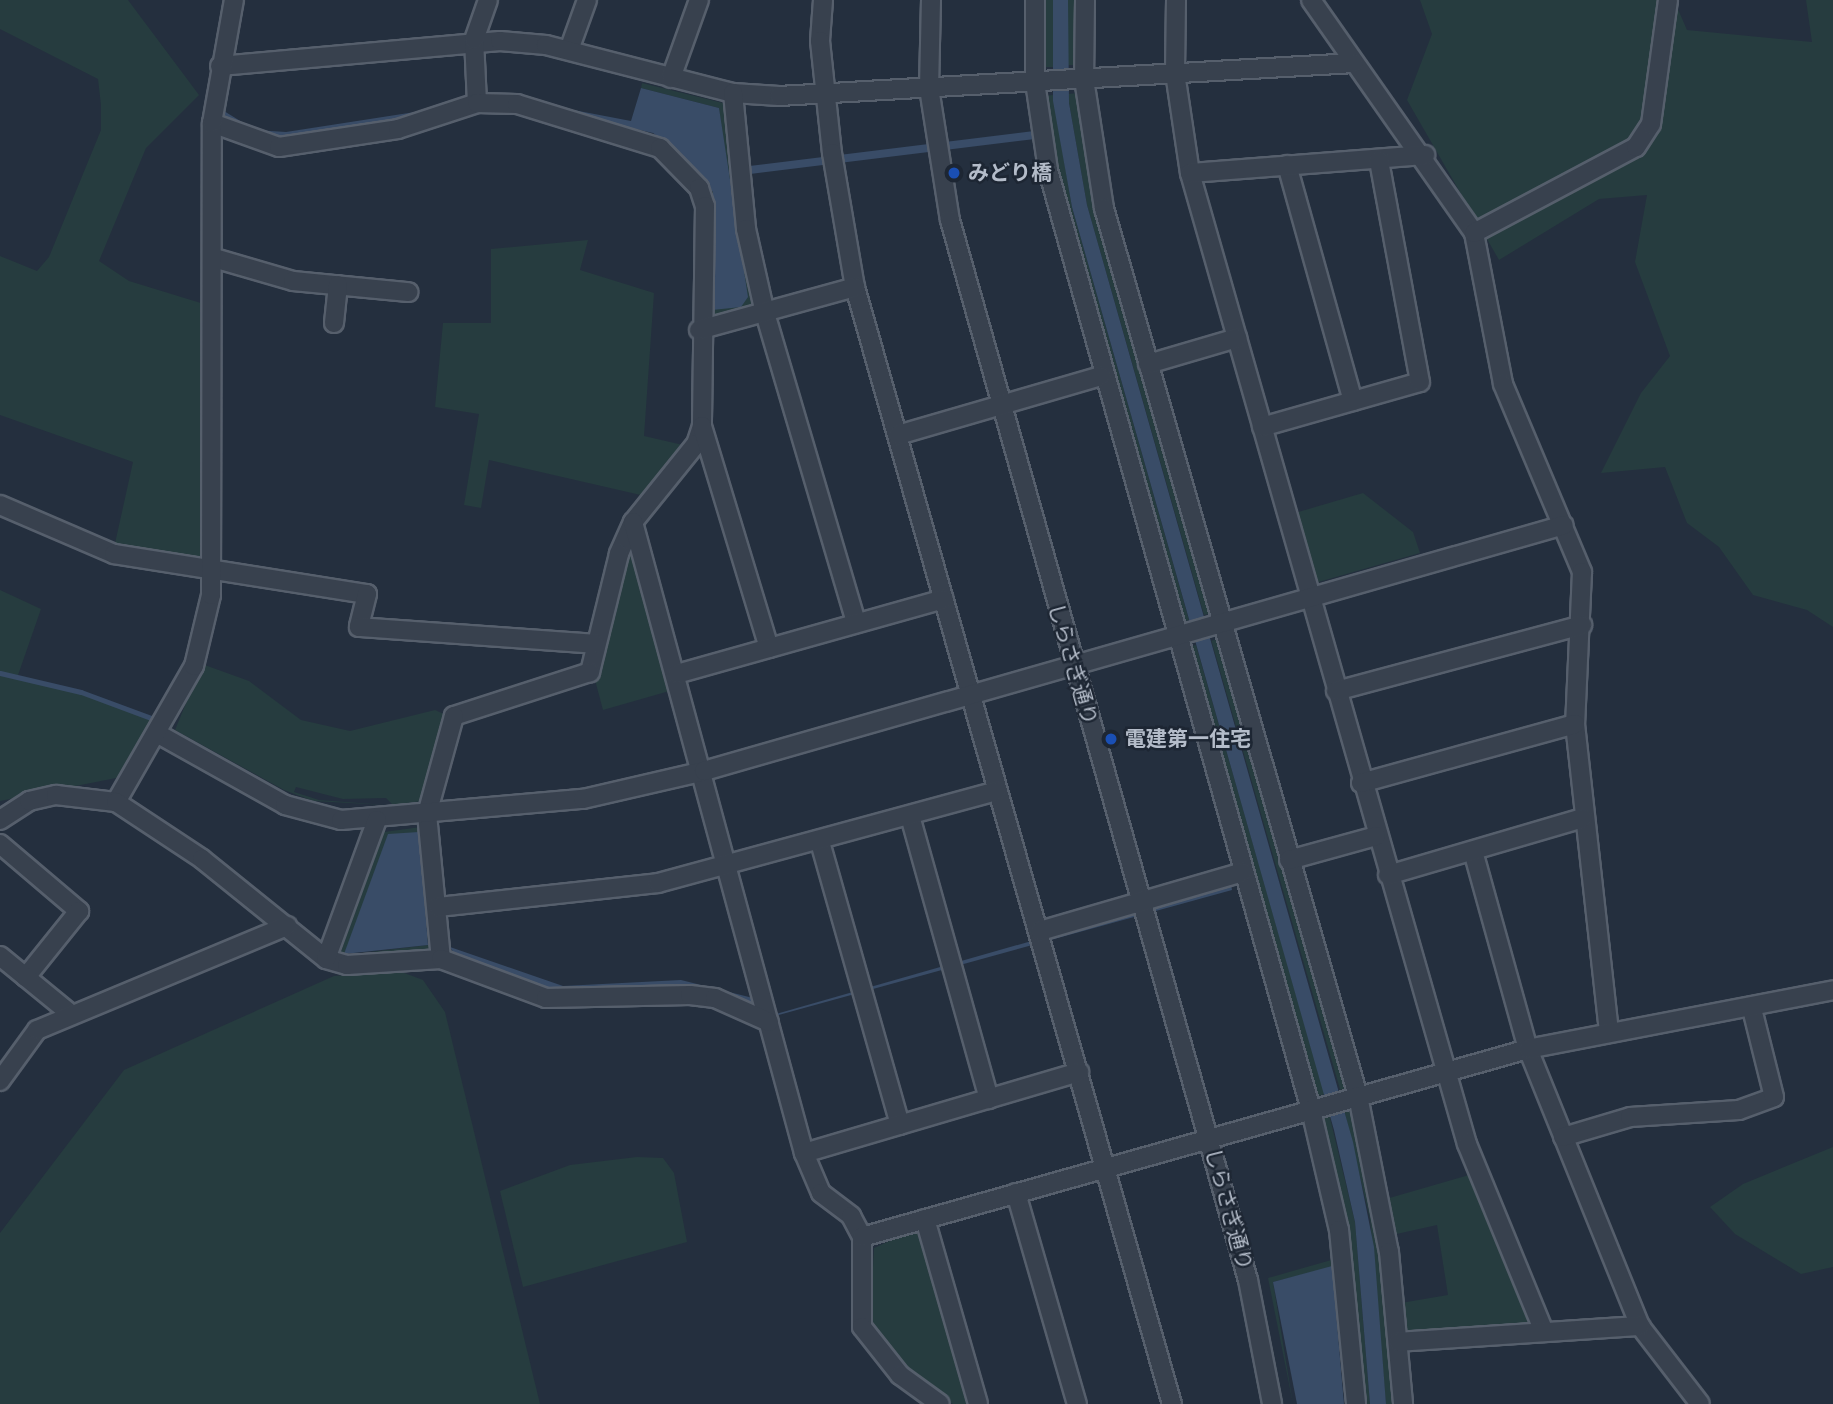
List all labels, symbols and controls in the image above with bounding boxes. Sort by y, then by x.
place label: みどり橋 [968,160,1052,186]
marker: みどり橋 [946,165,962,181]
street label: しらさぎ通り [1044,600,1102,728]
place label: 電建第一住宅 [1125,726,1251,752]
marker: 電建第一住宅 [1103,731,1119,747]
street label: しらさぎ通り [1201,1145,1257,1273]

